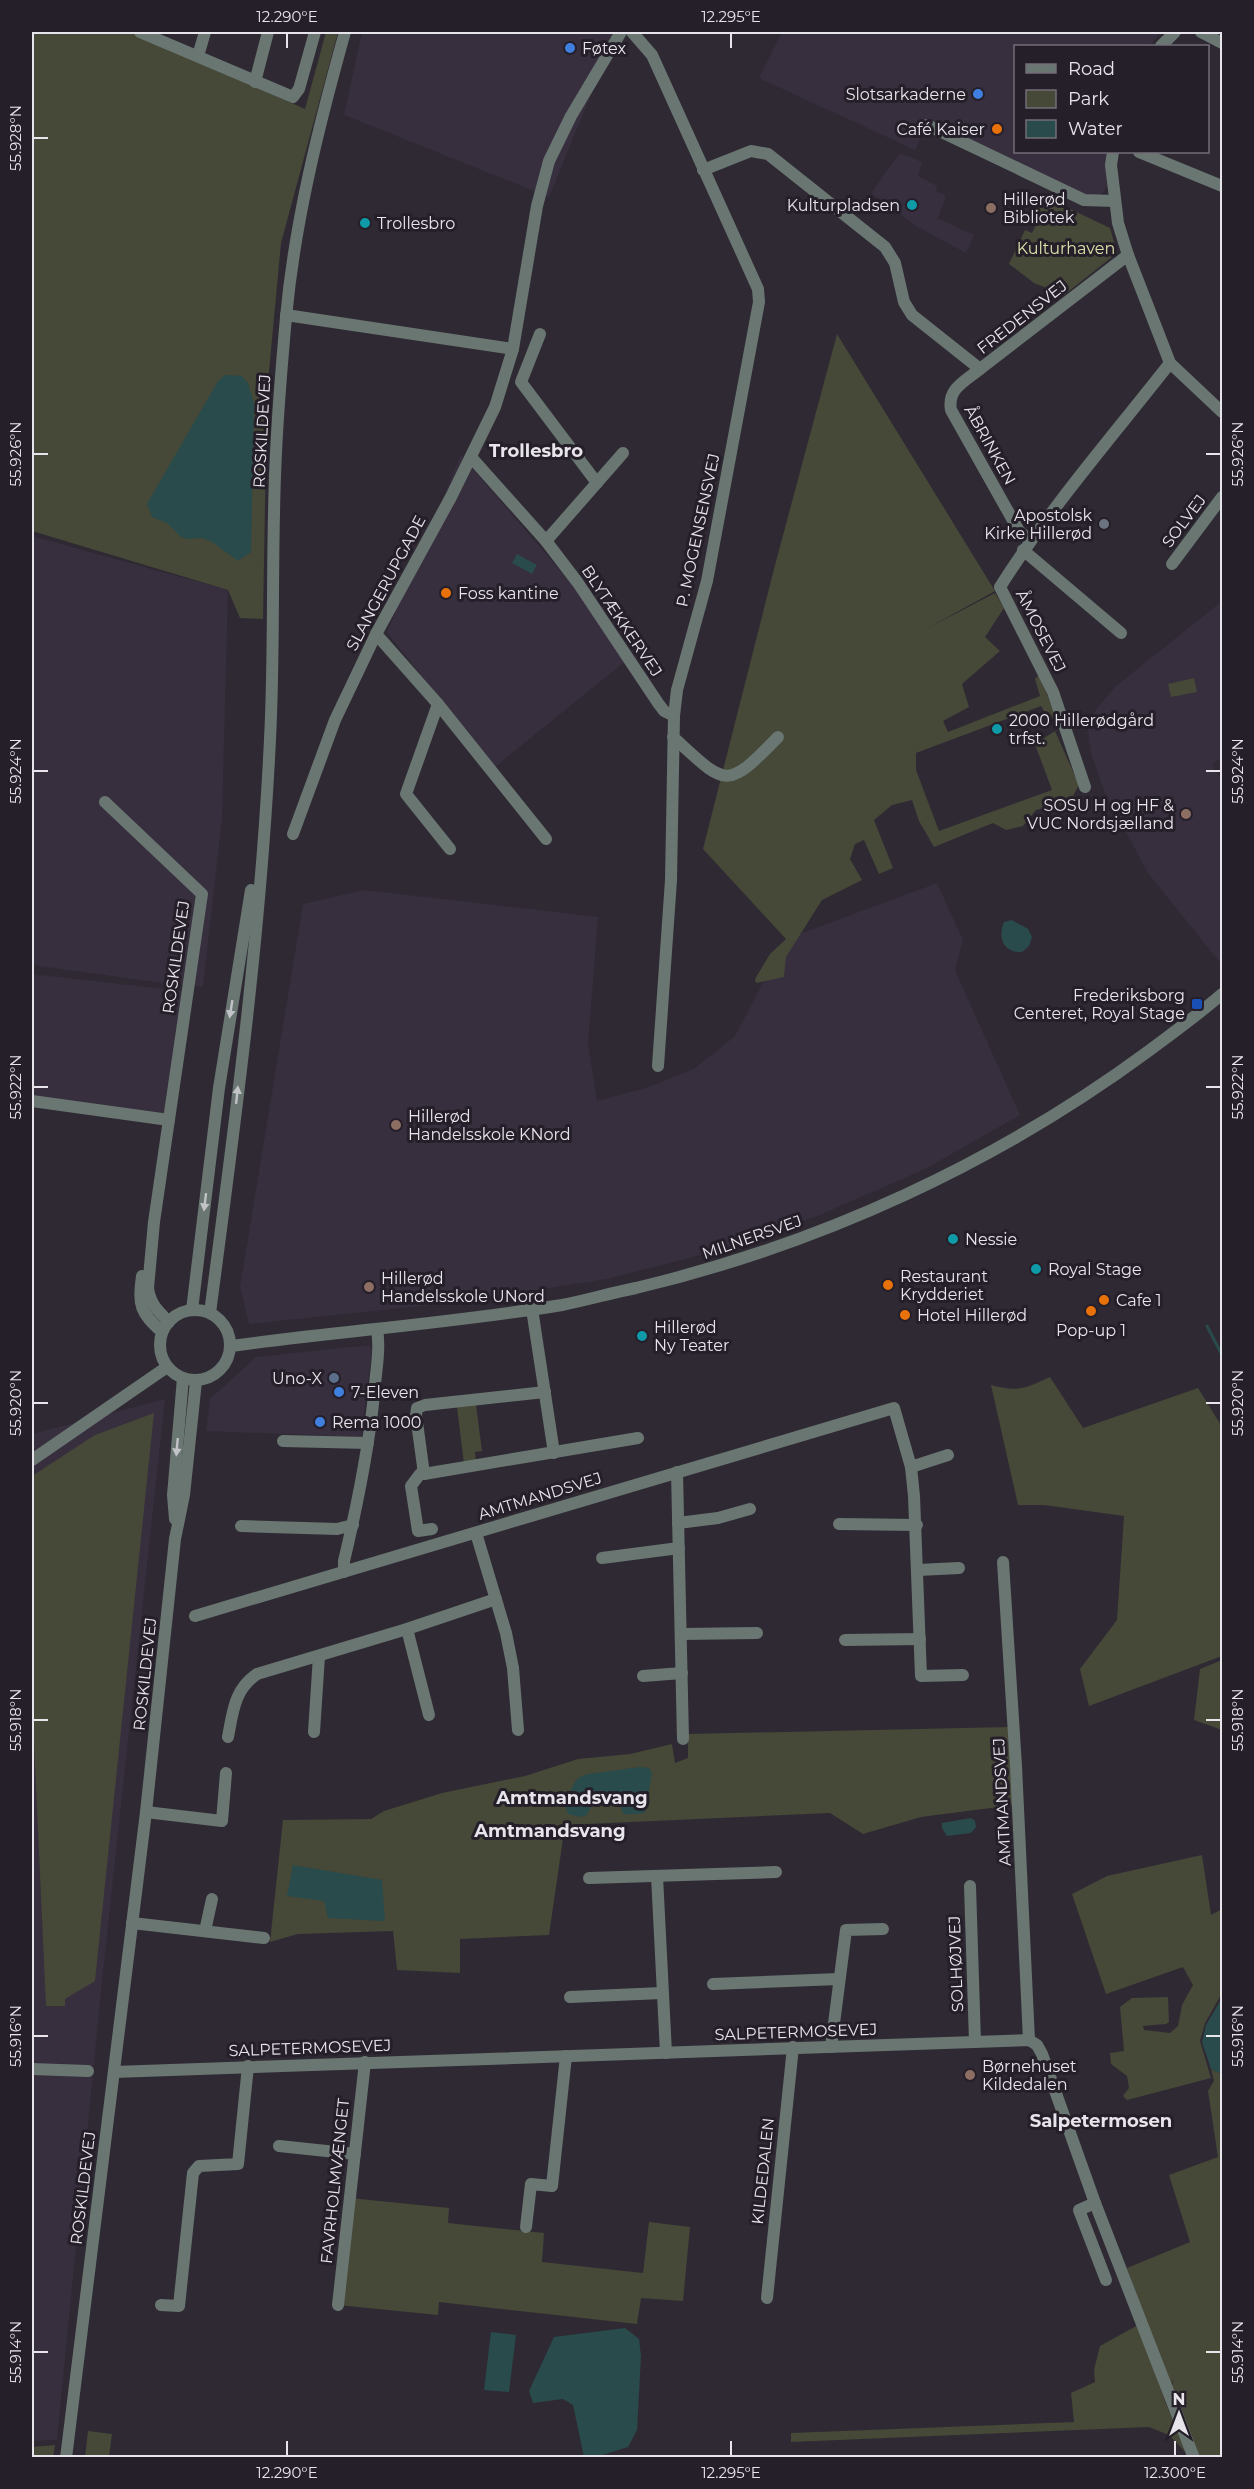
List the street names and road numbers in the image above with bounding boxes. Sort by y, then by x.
street label: FREDENSVEJ [973,276,1071,358]
street label: ROSKILDEVEJ [250,374,274,488]
street label: ÅBRINKEN [960,401,1021,488]
street label: P. MOGENSENSVEJ [672,452,724,608]
street label: SOLVEJ [1158,491,1210,551]
street label: SLANGERUPGADE [342,512,430,654]
street label: BLYTÆKKERVEJ [578,562,666,680]
street label: ÅMOSEVEJ [1012,586,1071,676]
street label: ROSKILDEVEJ [159,899,193,1015]
street label: MILNERSVEJ [700,1211,804,1263]
street label: AMTMANDSVEJ [476,1468,604,1524]
street label: ROSKILDEVEJ [130,1616,160,1732]
street label: AMTMANDSVEJ [989,1737,1015,1867]
street label: SOLHØJVEJ [945,1915,967,2013]
street label: SALPETERMOSEVEJ [714,2020,878,2044]
street label: SALPETERMOSEVEJ [228,2036,392,2060]
street label: FAVRHOLMVÆNGET [317,2097,353,2265]
street label: KILDEDALEN [748,2117,778,2225]
street label: ROSKILDEVEJ [67,2130,99,2246]

